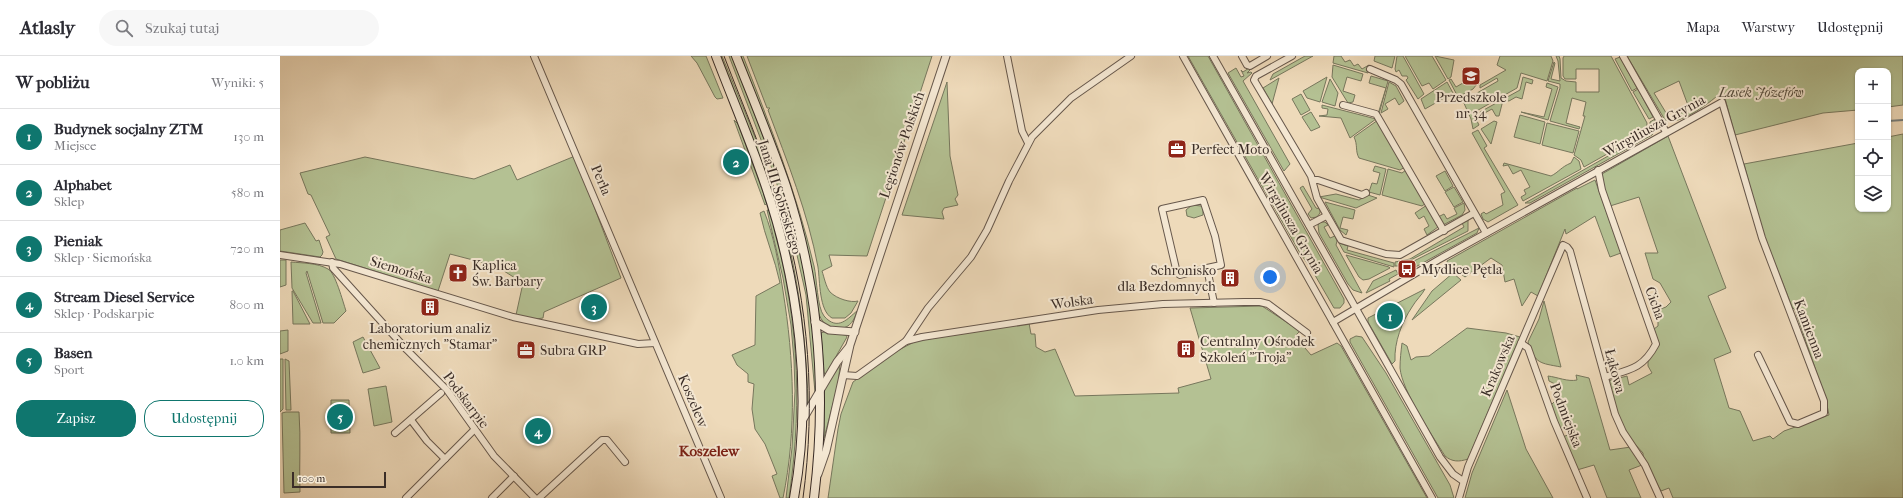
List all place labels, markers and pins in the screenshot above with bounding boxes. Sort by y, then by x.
school or university icon: Przedszkole nr 34 [1460,65,1482,87]
place label: Przedszkole nr 34 [1435,89,1507,122]
office icon: Perfect Moto [1166,138,1188,160]
place label: Perfect Moto [1191,141,1269,158]
pin: 2 [723,147,749,177]
place label: Kaplica Św. Barbary [472,257,544,290]
bus stop icon: Mydlice Pętla [1396,258,1418,280]
place label: Mydlice Pętla [1421,261,1503,278]
church icon: Kaplica Św. Barbary [447,262,469,284]
place label: Schronisko dla Bezdomnych [1118,262,1216,295]
building icon: Schronisko dla Bezdomnych [1219,267,1241,289]
pin: 3 [581,292,607,322]
building icon: Laboratorium analiz chemicznych "Stamar" [419,296,441,318]
pin: 1 [1377,301,1403,331]
place label: Laboratorium analiz chemicznych "Stamar" [363,320,498,353]
place label: Centralny Ośrodek Szkoleń "Troja" [1200,333,1316,366]
building icon: Centralny Ośrodek Szkoleń "Troja" [1175,338,1197,360]
office icon: Subra GRP [515,339,537,361]
place label: Subra GRP [540,342,607,359]
pin: 5 [327,402,353,432]
pin: 4 [525,416,551,446]

